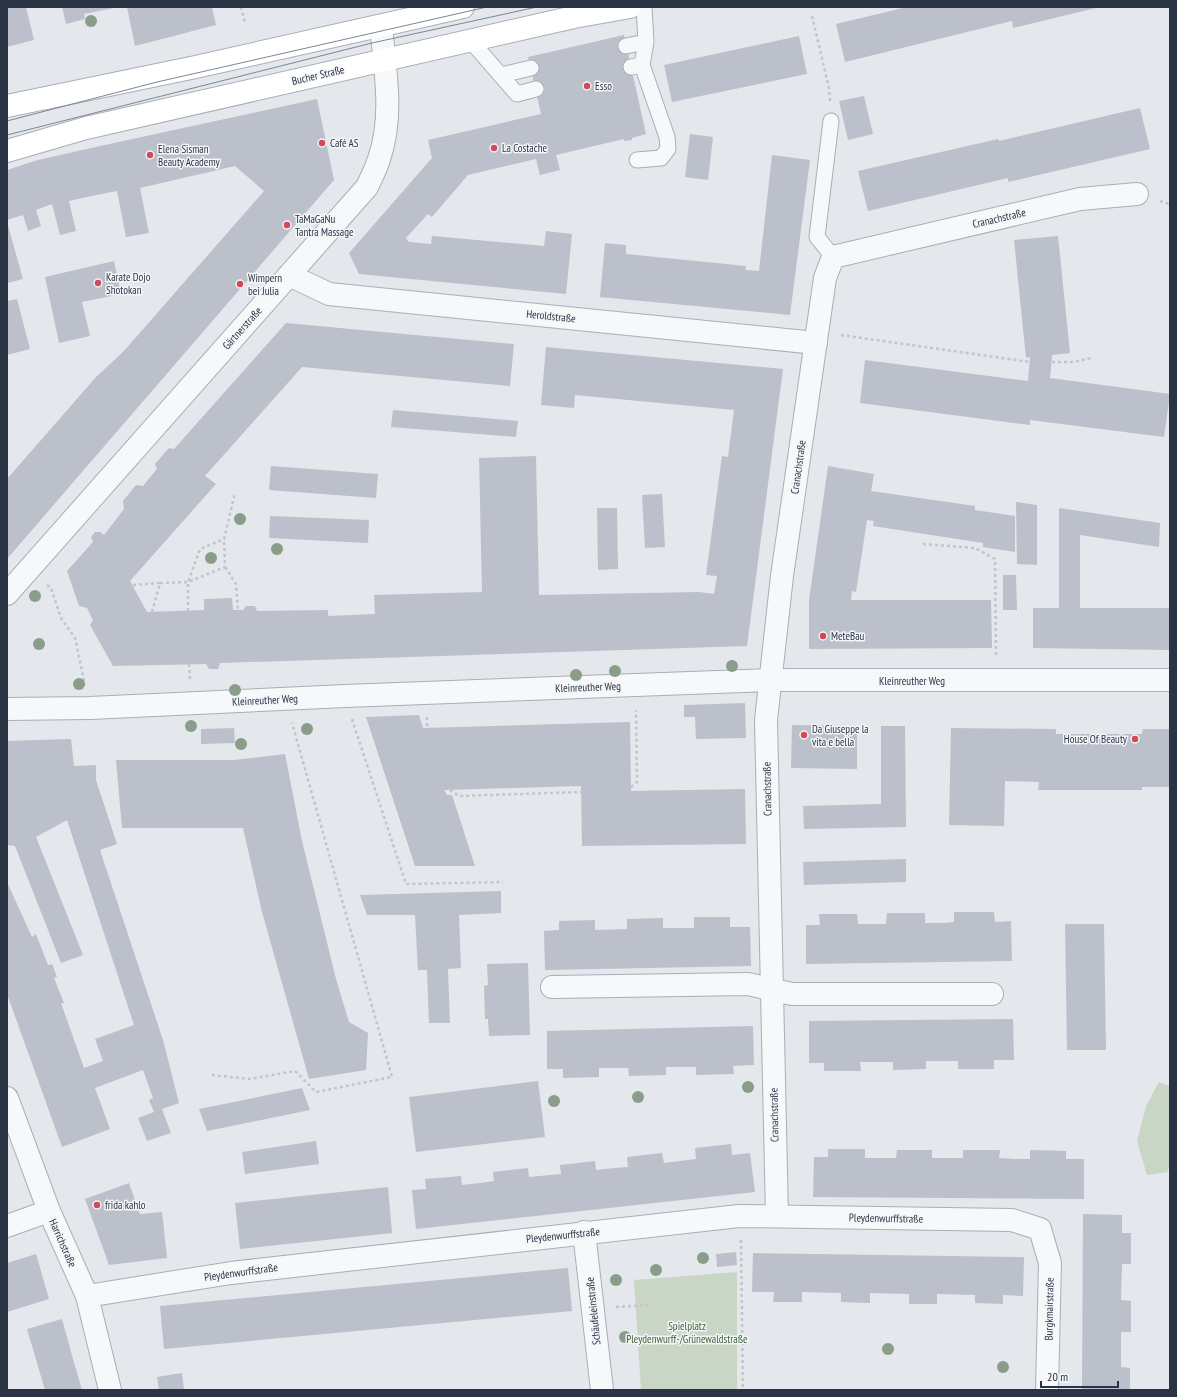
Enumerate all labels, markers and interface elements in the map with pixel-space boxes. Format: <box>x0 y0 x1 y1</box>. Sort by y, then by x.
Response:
street label: Bucher Straße <box>290 62 346 88</box>
place label: Esso <box>595 79 612 93</box>
marker: Esso <box>582 81 592 91</box>
place label: Café AS <box>330 136 359 150</box>
marker: Café AS <box>317 138 327 148</box>
place label: La Costache <box>502 141 548 155</box>
place label: Elena Sisman Beauty Academy <box>158 142 221 169</box>
marker: La Costache <box>489 143 499 153</box>
marker: Elena Sisman Beauty Academy <box>145 150 155 160</box>
street label: Cranachstraße <box>971 205 1027 231</box>
place label: TaMaGaNu Tantra Massage <box>295 212 354 239</box>
marker: TaMaGaNu Tantra Massage <box>282 220 292 230</box>
place label: Karate Dojo Shotokan <box>106 270 151 297</box>
place label: Wimpern bei Julia <box>248 271 282 298</box>
marker: Karate Dojo Shotokan <box>93 278 103 288</box>
marker: Wimpern bei Julia <box>235 279 245 289</box>
street label: Gärtnerstraße <box>219 303 265 352</box>
street label: Heroldstraße <box>526 306 577 326</box>
street label: Cranachstraße <box>787 439 809 495</box>
place label: MeteBau <box>831 629 865 643</box>
marker: MeteBau <box>818 631 828 641</box>
street label: Kleinreuther Weg <box>879 674 945 688</box>
street label: Kleinreuther Weg <box>555 679 621 695</box>
street label: Kleinreuther Weg <box>232 691 298 709</box>
place label: Da Giuseppe la vita e bella <box>812 722 869 749</box>
marker: Da Giuseppe la vita e bella <box>799 730 809 740</box>
place label: House Of Beauty <box>1064 732 1128 746</box>
marker: House Of Beauty <box>1130 734 1140 744</box>
street label: Cranachstraße <box>760 761 774 816</box>
street label: Cranachstraße <box>767 1087 781 1142</box>
place label: frida kahlo <box>105 1198 146 1212</box>
marker: frida kahlo <box>92 1200 102 1210</box>
street label: Pleydenwurffstraße <box>849 1210 924 1226</box>
street label: Harrichstraße <box>46 1217 80 1270</box>
street label: Pleydenwurffstraße <box>525 1224 601 1246</box>
street label: Pleydenwurffstraße <box>203 1260 279 1284</box>
street label: Schäufeleinstraße <box>582 1276 604 1346</box>
street label: Burgkmairstraße <box>1041 1277 1057 1341</box>
park label: Spielplatz Pleydenwurff-/Grünewaldstraße <box>626 1319 748 1346</box>
scale bar <box>1041 1363 1118 1389</box>
text: 20 m <box>1047 1369 1068 1384</box>

